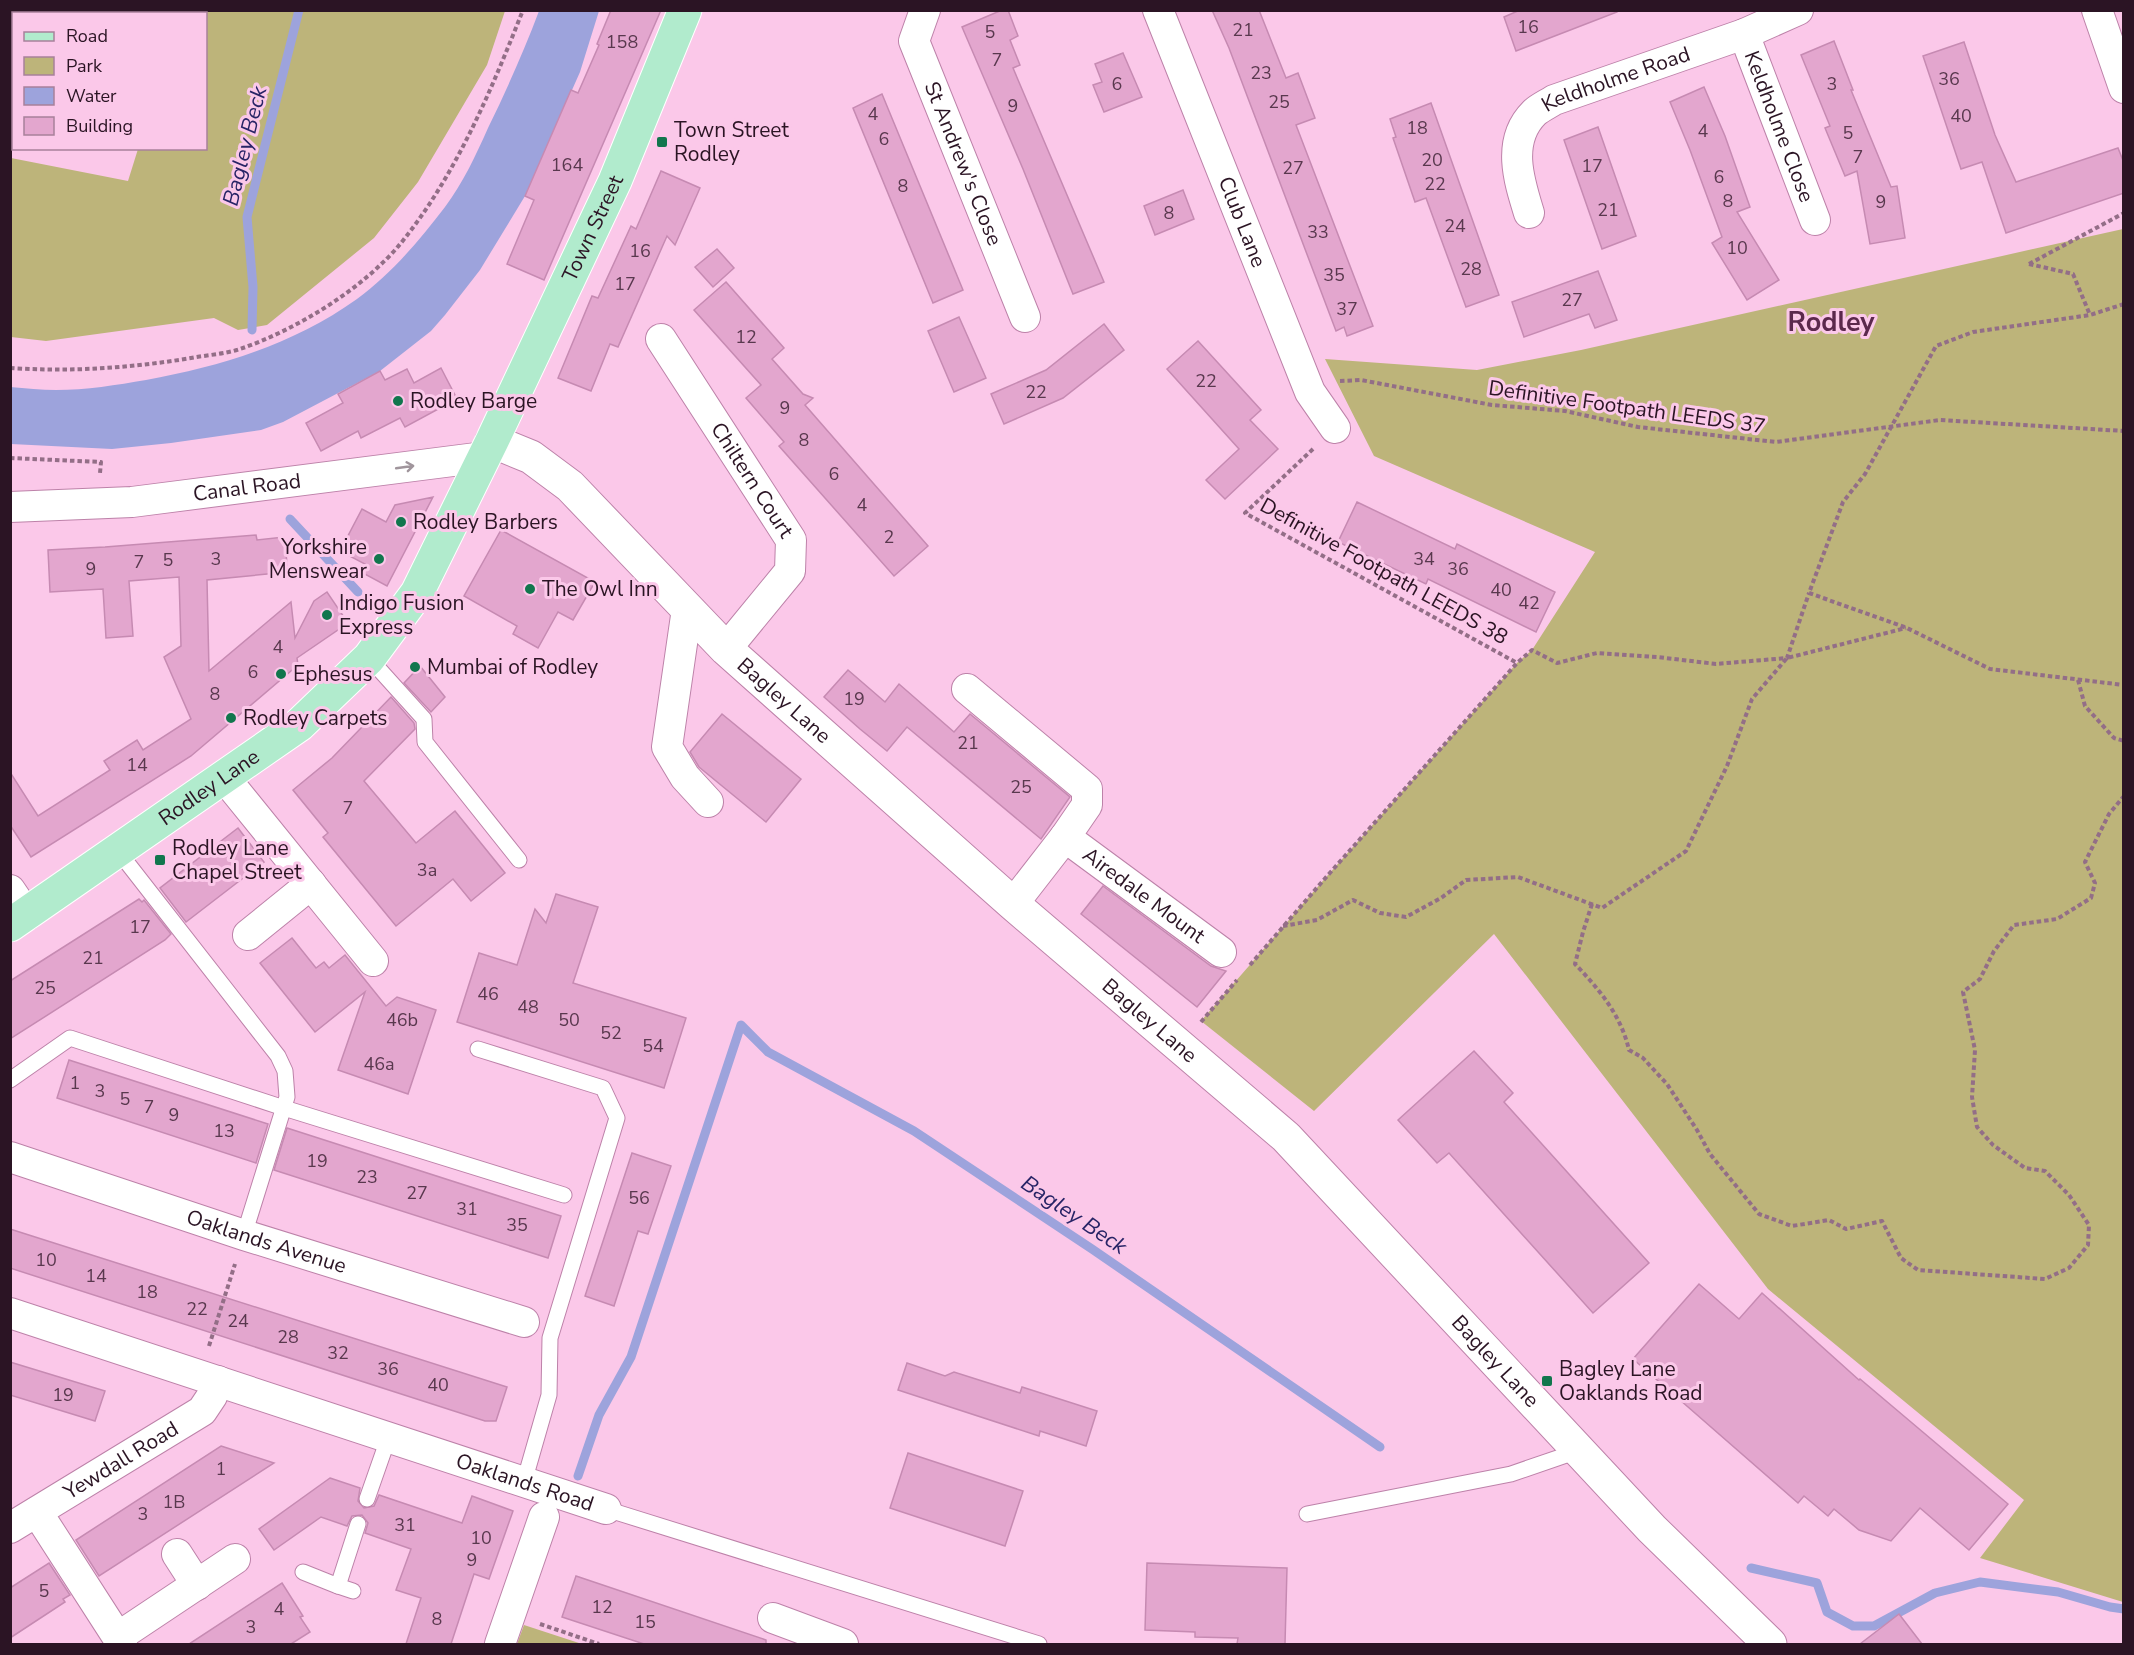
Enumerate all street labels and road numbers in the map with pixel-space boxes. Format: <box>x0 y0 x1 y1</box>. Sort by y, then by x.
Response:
street label: Keldholme Road <box>1536 40 1694 118</box>
street label: Keldholme Close <box>1738 47 1821 206</box>
street label: St Andrew's Close <box>918 77 1009 250</box>
street label: Town Street <box>555 170 630 286</box>
street label: Club Lane <box>1212 172 1273 271</box>
street label: Definitive Footpath LEEDS 37 <box>1487 374 1767 440</box>
street label: Chiltern Court <box>704 417 800 544</box>
street label: Canal Road <box>191 467 303 508</box>
street label: Definitive Footpath LEEDS 38 <box>1255 491 1513 651</box>
street label: Bagley Lane <box>731 651 837 750</box>
street label: Rodley Lane <box>153 743 265 832</box>
street label: Airedale Mount <box>1077 841 1211 950</box>
street label: Bagley Lane <box>1096 972 1203 1069</box>
street label: Oaklands Avenue <box>183 1203 350 1280</box>
street label: Bagley Lane <box>1445 1309 1545 1413</box>
street label: Yewdall Road <box>58 1415 184 1507</box>
street label: Oaklands Road <box>452 1447 598 1518</box>

